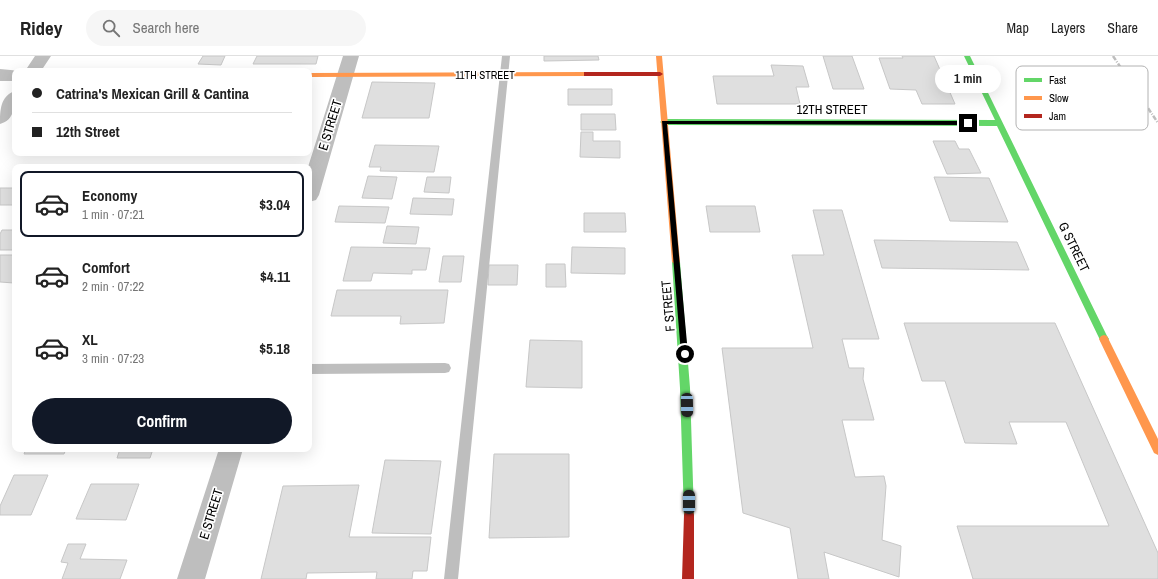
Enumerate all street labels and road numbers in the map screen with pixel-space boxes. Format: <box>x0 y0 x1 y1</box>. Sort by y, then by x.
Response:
street label: 11TH STREET <box>455 68 515 82</box>
street label: E STREET <box>314 97 346 152</box>
street label: 12TH STREET <box>796 101 868 118</box>
street label: G STREET <box>1055 219 1094 275</box>
street label: F STREET <box>657 279 679 332</box>
street label: E STREET <box>195 486 227 541</box>

